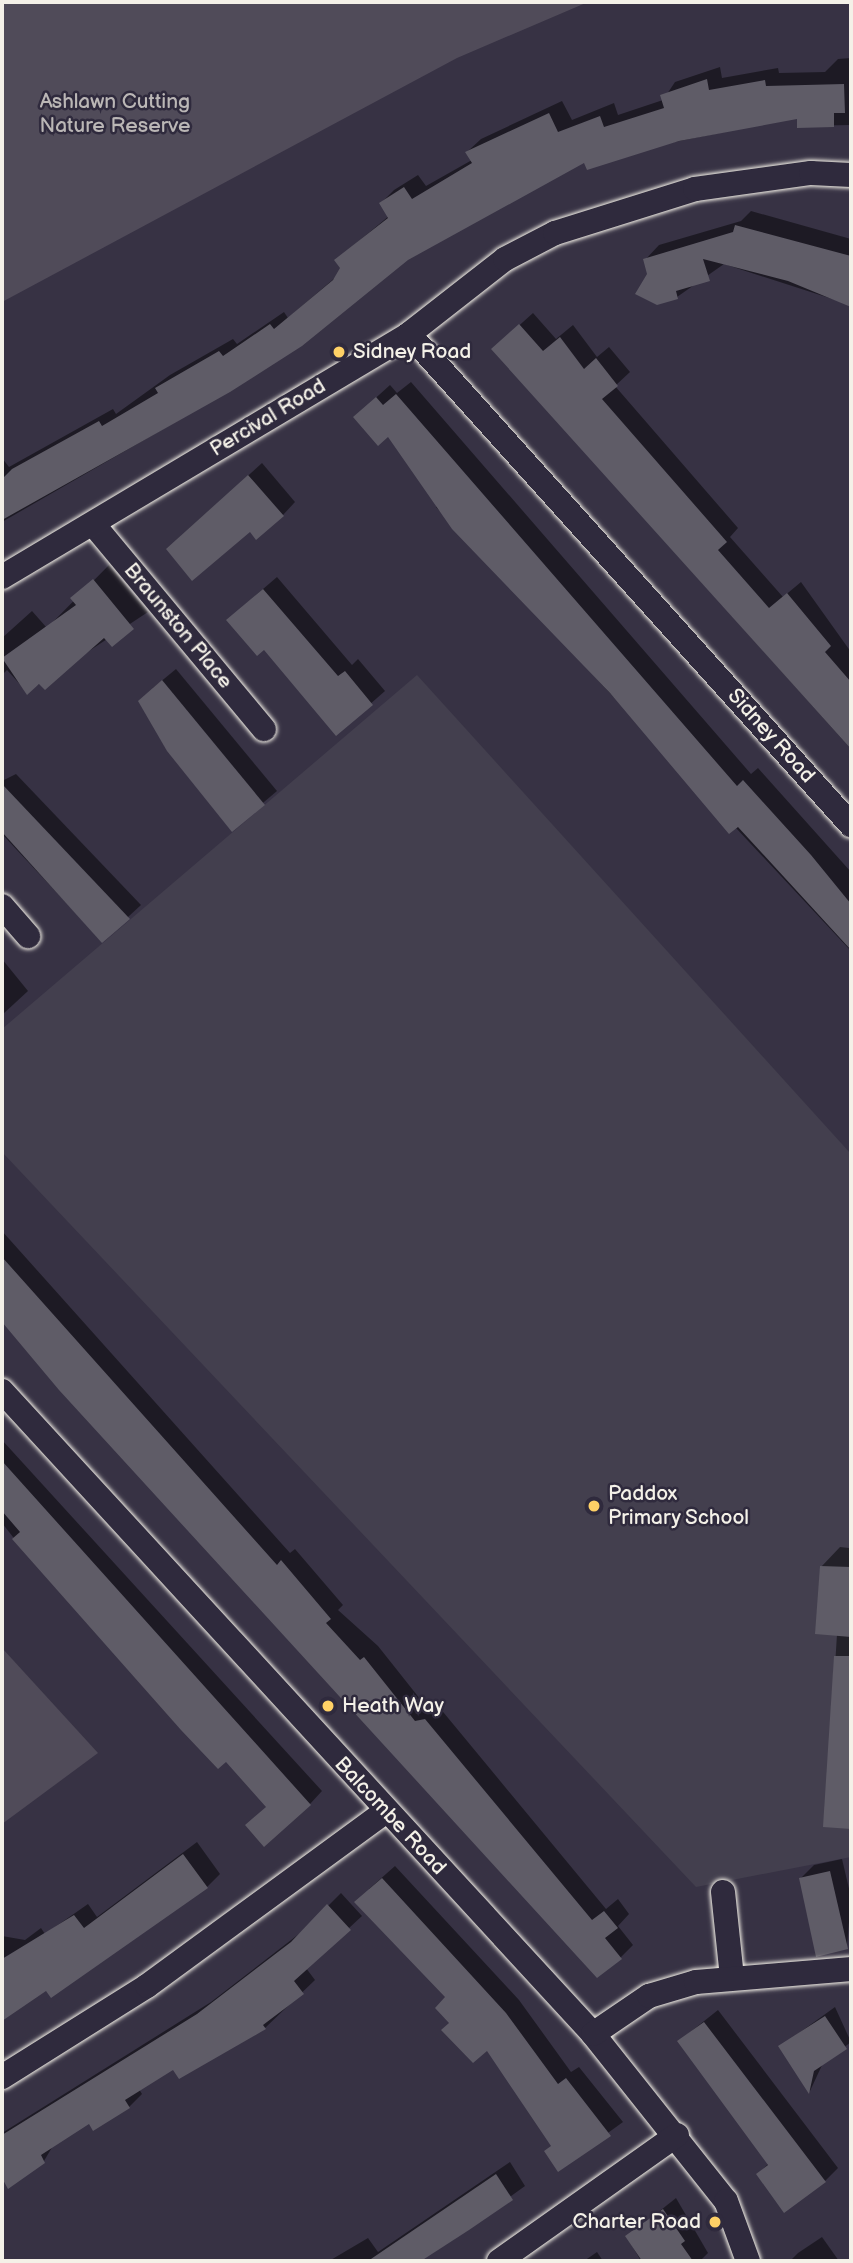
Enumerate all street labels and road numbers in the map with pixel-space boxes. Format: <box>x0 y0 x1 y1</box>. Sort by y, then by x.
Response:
street label: Percival Road <box>206 374 330 462</box>
street label: Braunston Place <box>118 558 238 694</box>
street label: Sidney Road <box>722 683 820 789</box>
street label: Balcombe Road <box>329 1752 451 1880</box>

